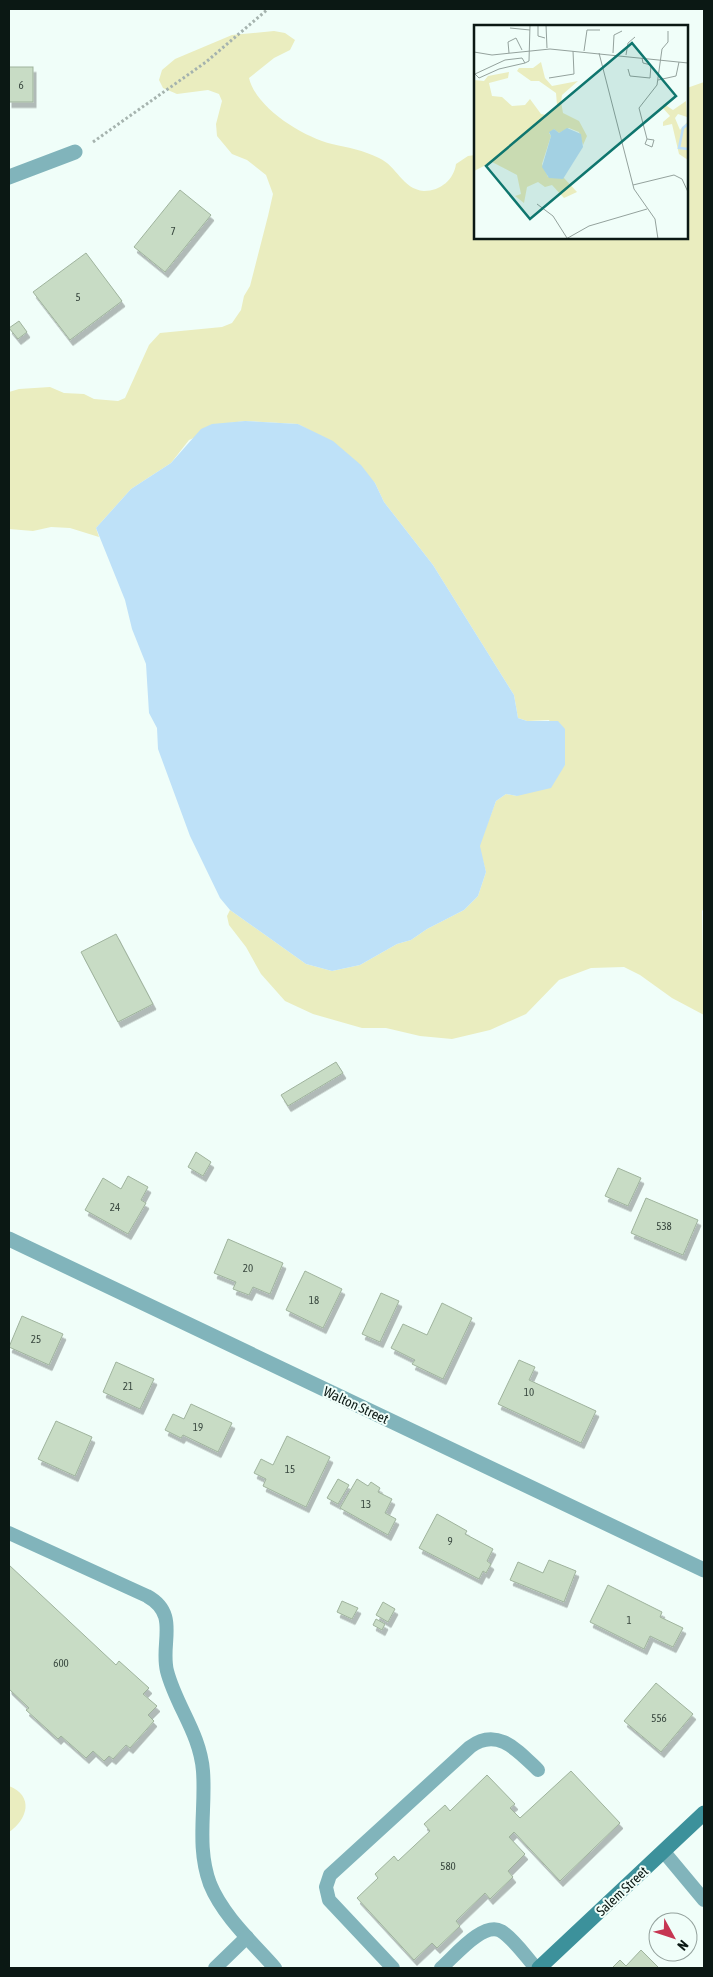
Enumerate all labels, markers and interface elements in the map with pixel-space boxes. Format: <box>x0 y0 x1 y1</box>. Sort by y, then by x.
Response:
inset map <box>474 25 688 239</box>
house number: 6 <box>18 79 24 91</box>
house number: 7 <box>170 225 176 237</box>
house number: 5 <box>75 291 81 303</box>
house number: 24 <box>110 1201 120 1213</box>
house number: 538 <box>656 1220 672 1232</box>
house number: 20 <box>243 1262 253 1274</box>
house number: 18 <box>309 1294 319 1306</box>
house number: 25 <box>31 1333 41 1345</box>
house number: 21 <box>123 1380 133 1392</box>
street label: Walton Street <box>321 1383 391 1427</box>
house number: 10 <box>524 1386 534 1398</box>
house number: 19 <box>193 1421 203 1433</box>
house number: 15 <box>285 1463 295 1475</box>
house number: 13 <box>361 1498 371 1510</box>
house number: 9 <box>447 1535 453 1547</box>
house number: 1 <box>626 1614 632 1626</box>
house number: 600 <box>53 1657 69 1669</box>
house number: 556 <box>651 1712 667 1724</box>
house number: 580 <box>440 1860 456 1872</box>
street label: Salem Street <box>593 1863 651 1919</box>
north arrow <box>648 1912 698 1962</box>
text: N <box>674 1937 692 1954</box>

